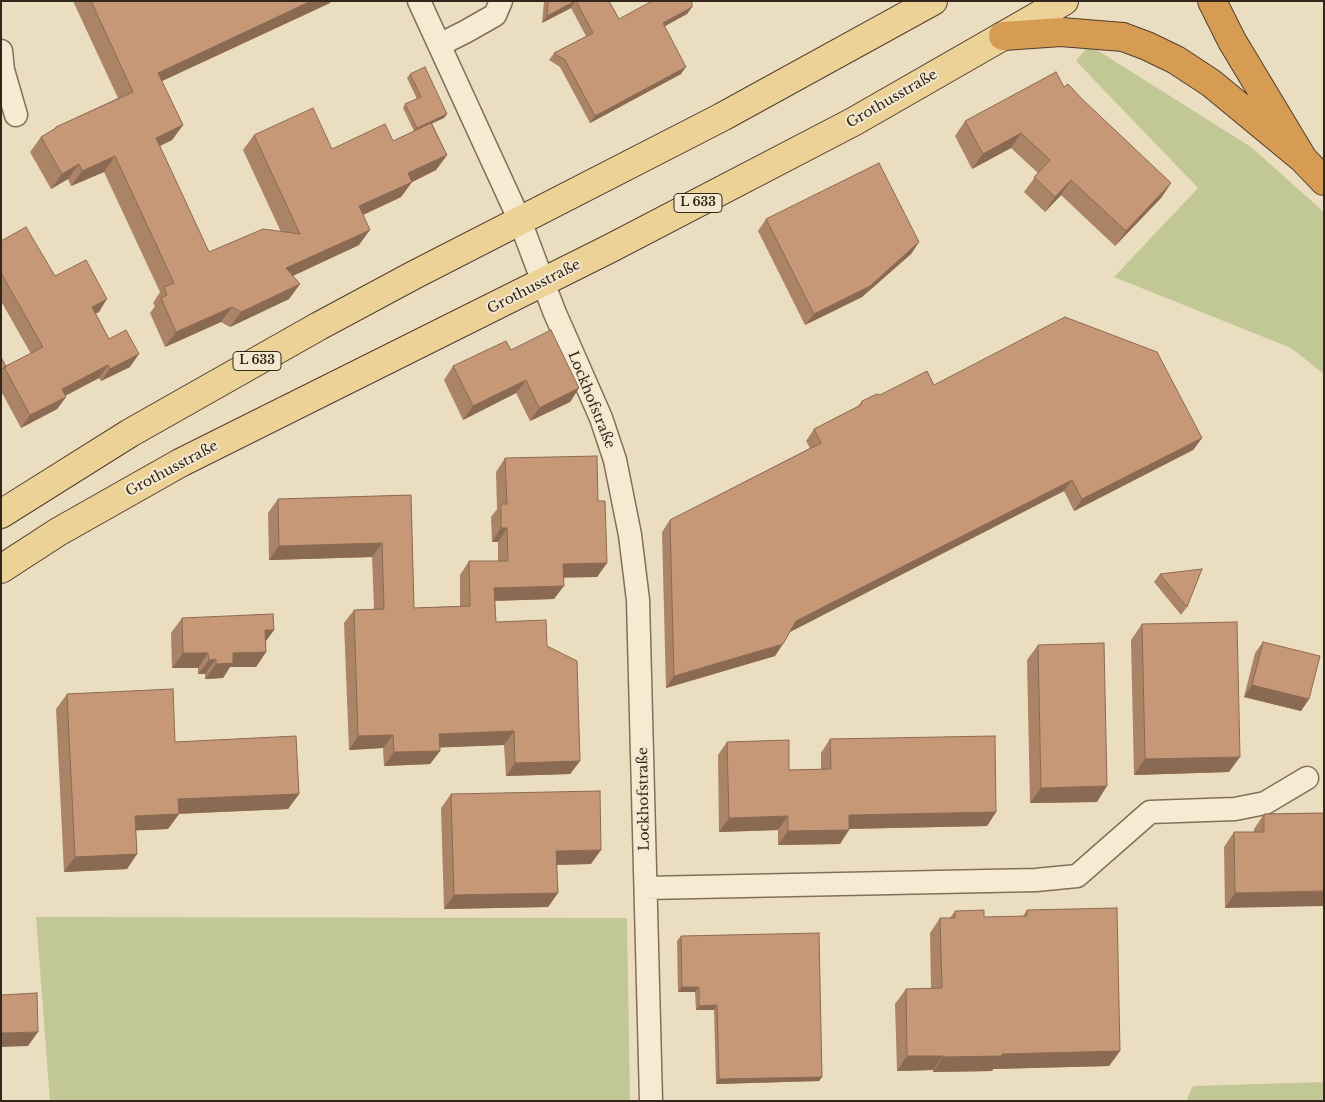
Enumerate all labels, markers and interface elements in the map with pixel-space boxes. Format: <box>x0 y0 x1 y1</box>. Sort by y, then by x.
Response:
street label: Grothusstraße <box>844 66 940 132</box>
road number: L 633 <box>674 194 722 212</box>
street label: Grothusstraße <box>485 256 583 318</box>
street label: Lockhofstraße <box>564 349 618 451</box>
road number: L 633 <box>233 352 281 371</box>
street label: Grothusstraße <box>123 438 221 500</box>
street label: Lockhofstraße <box>635 747 653 851</box>

